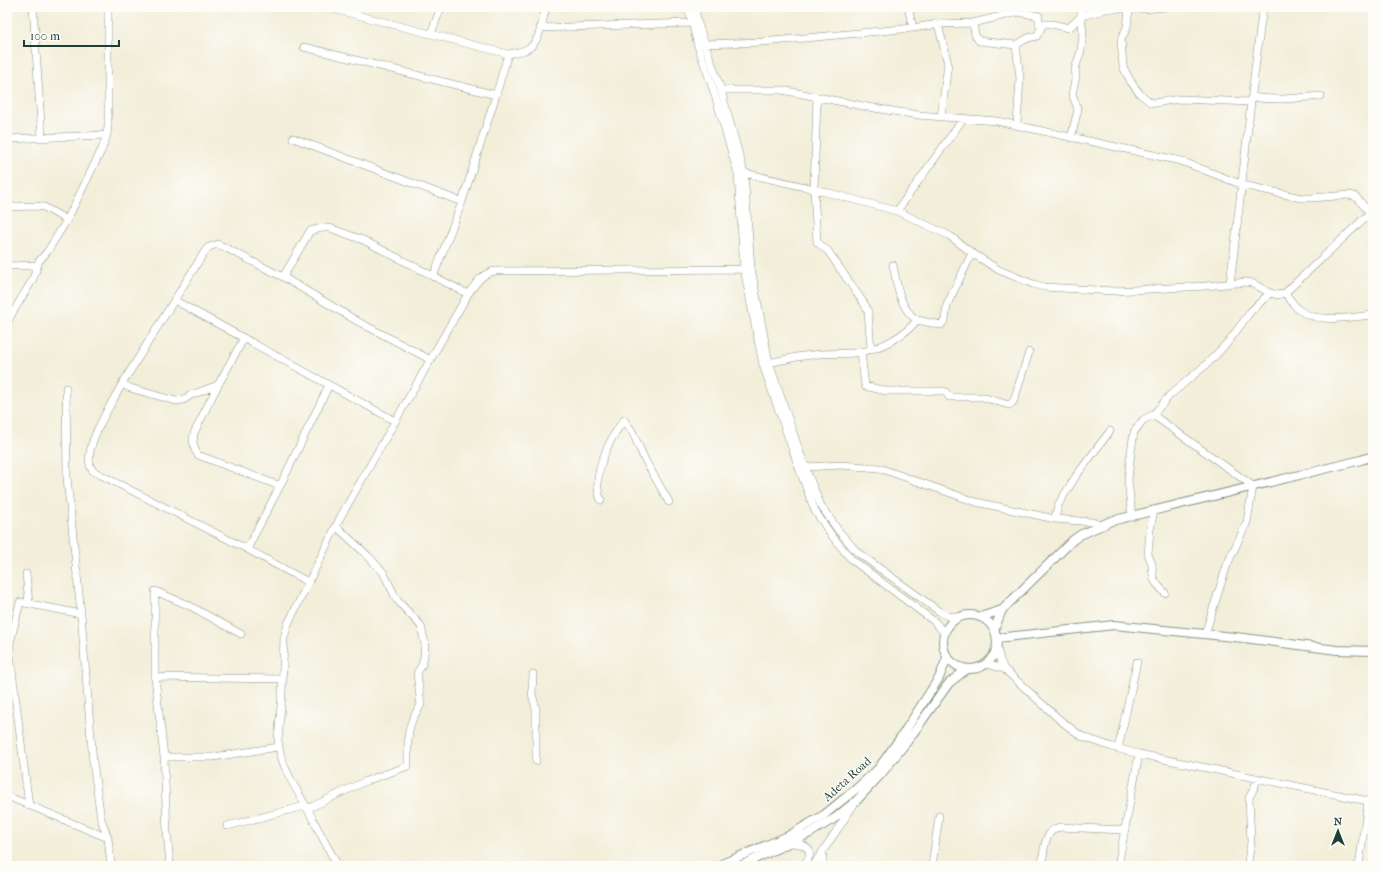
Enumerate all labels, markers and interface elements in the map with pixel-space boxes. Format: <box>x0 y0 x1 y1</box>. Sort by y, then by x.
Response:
scale bar <box>24 22 119 48</box>
text: 100 m <box>30 29 60 43</box>
street label: Adeta Road <box>820 754 874 805</box>
north arrow <box>1318 811 1358 851</box>
text: N <box>1334 815 1343 828</box>

